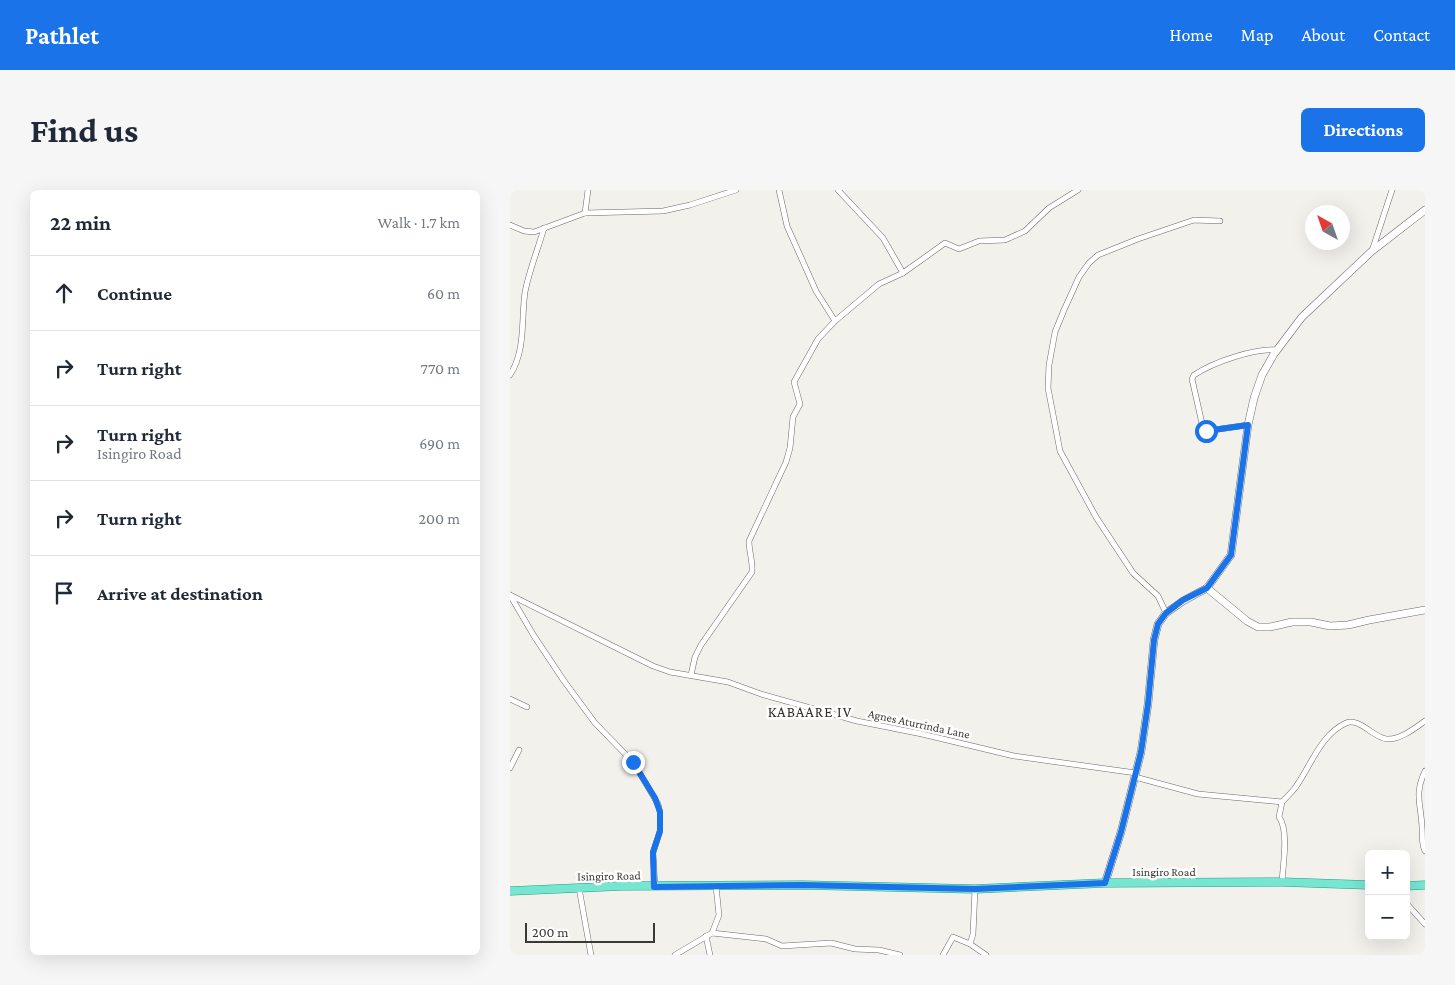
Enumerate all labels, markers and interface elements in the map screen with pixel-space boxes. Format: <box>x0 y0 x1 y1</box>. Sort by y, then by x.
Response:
text: Pathlet <box>25 22 99 49</box>
text: Home <box>1170 25 1213 45</box>
text: Map <box>1241 25 1273 45</box>
text: About <box>1301 25 1345 45</box>
text: Contact <box>1373 25 1430 45</box>
button: Directions <box>1301 108 1425 152</box>
text: Find us <box>30 111 138 150</box>
north arrow <box>1305 205 1350 250</box>
text: 22 min <box>50 211 111 235</box>
text: Walk · 1.7 km <box>378 214 460 231</box>
icon: ahead <box>50 279 78 307</box>
text: Continue <box>97 283 172 304</box>
text: 60 m <box>427 285 460 302</box>
icon: right <box>50 354 78 382</box>
text: Turn right <box>97 358 182 379</box>
text: 770 m <box>421 360 460 377</box>
route start <box>1195 420 1218 443</box>
text: Turn right <box>97 424 182 445</box>
icon: right <box>50 429 78 457</box>
text: 690 m <box>419 435 460 452</box>
text: Isingiro Road <box>97 445 182 462</box>
icon: right <box>50 504 78 532</box>
text: Turn right <box>97 508 182 529</box>
text: 200 m <box>418 510 460 527</box>
icon: arrive <box>50 579 78 607</box>
text: Arrive at destination <box>97 583 263 604</box>
district label: KABAARE IV <box>768 704 852 720</box>
street label: Agnes Aturrinda Lane <box>867 706 971 742</box>
route end <box>622 751 645 774</box>
map controls <box>1365 850 1410 940</box>
button: + <box>1365 850 1410 895</box>
street label: Isingiro Road <box>1132 865 1196 879</box>
street label: Isingiro Road <box>577 868 642 884</box>
button: − <box>1365 895 1410 940</box>
scale bar <box>525 920 655 943</box>
text: 200 m <box>532 924 568 940</box>

